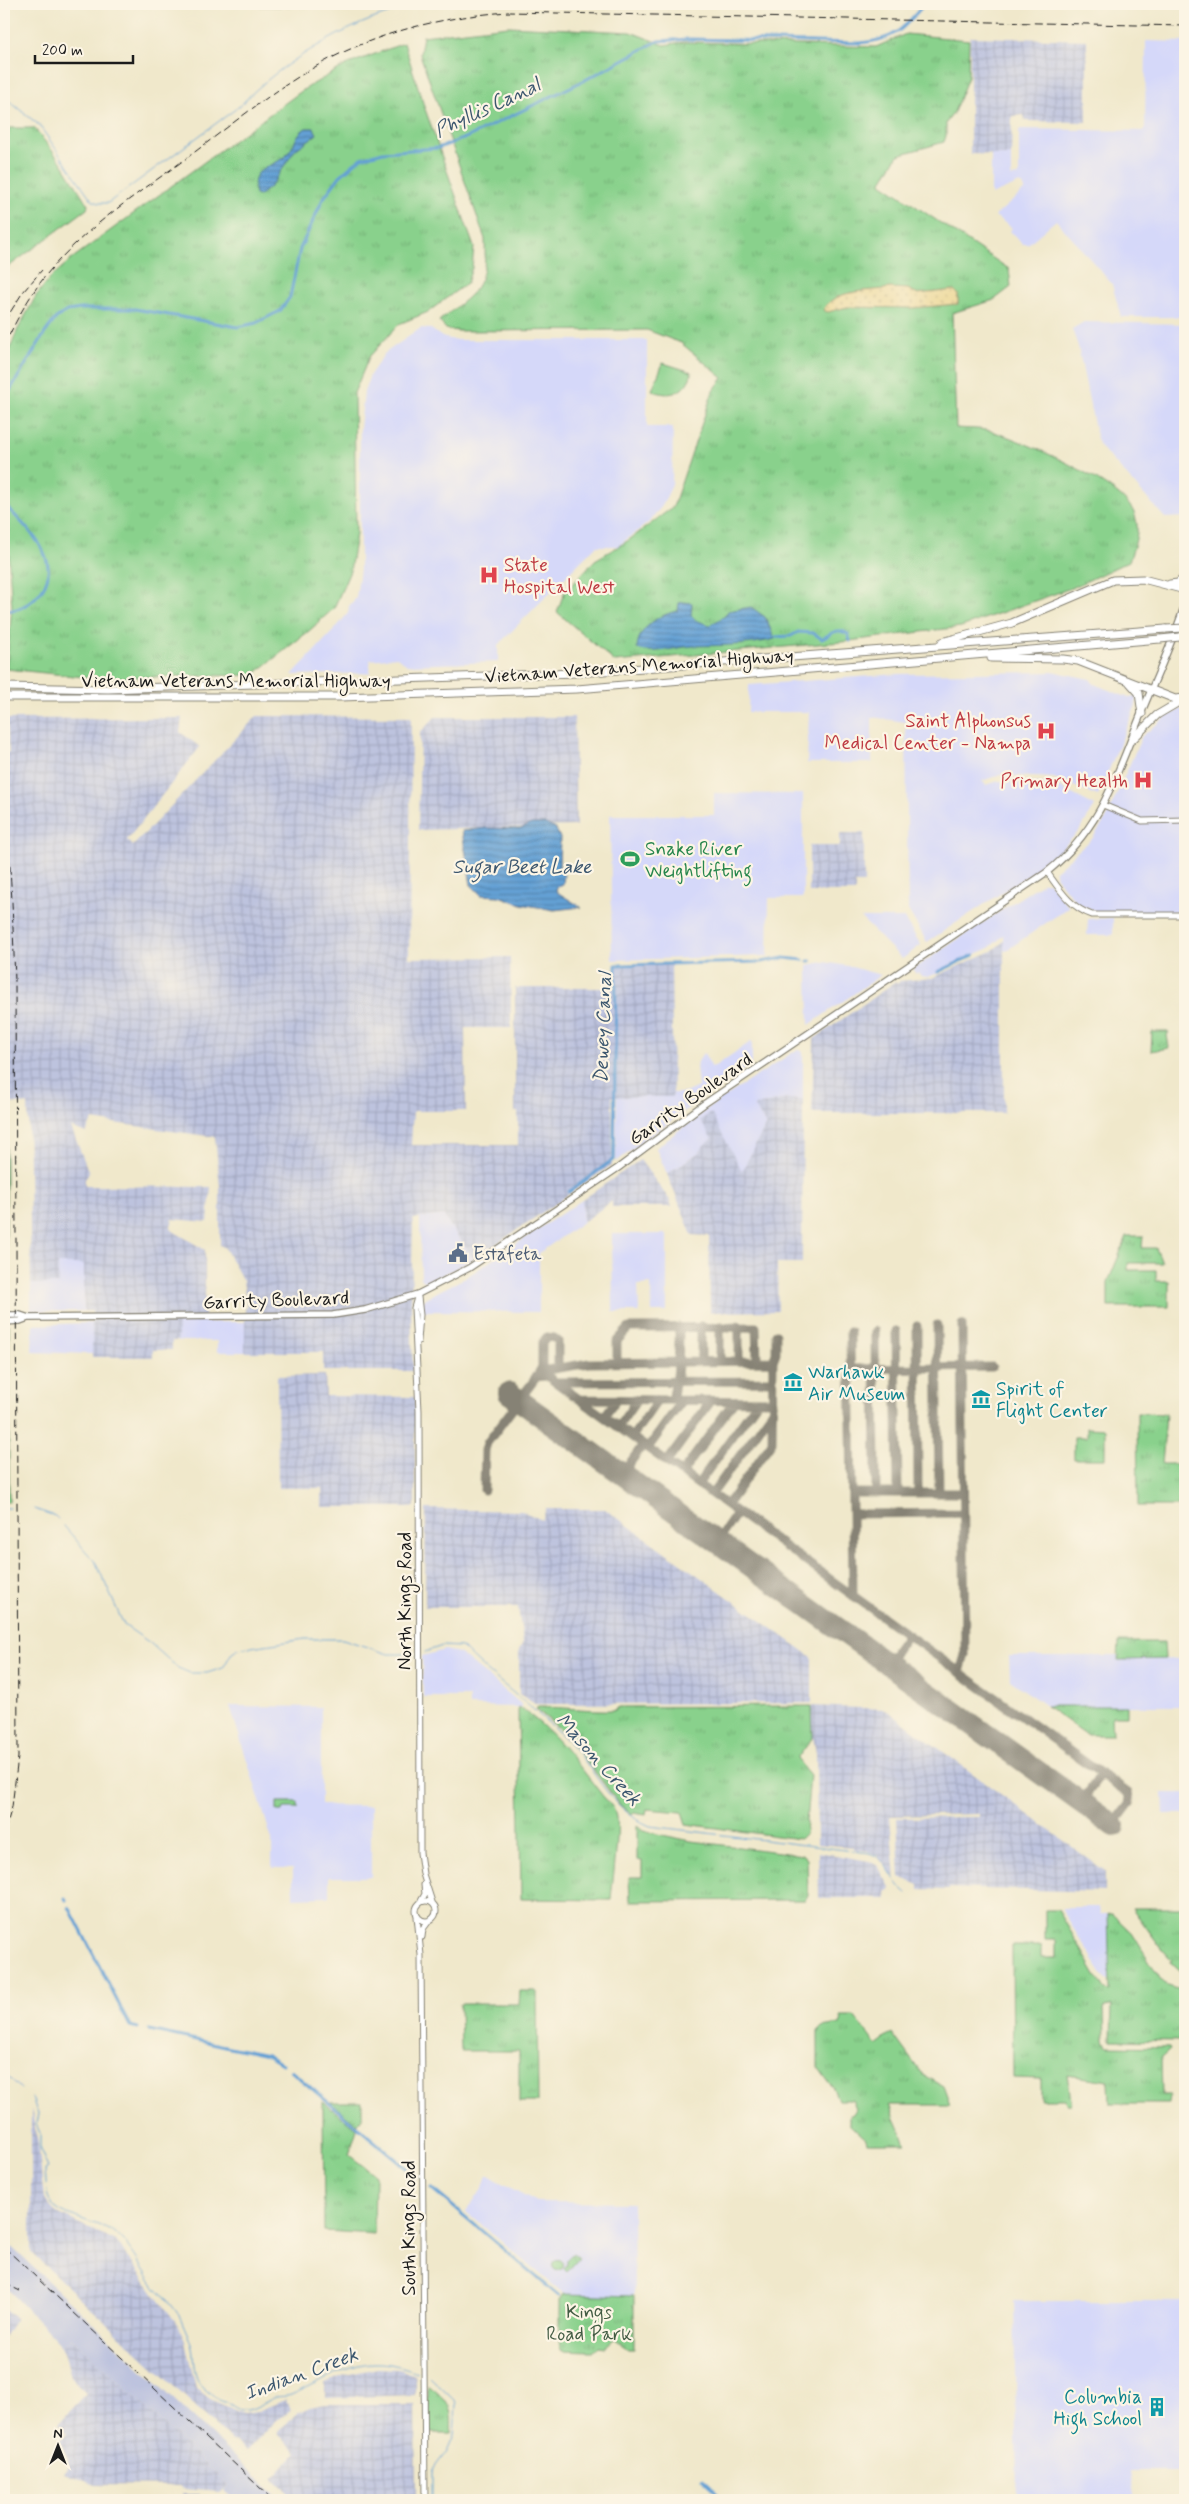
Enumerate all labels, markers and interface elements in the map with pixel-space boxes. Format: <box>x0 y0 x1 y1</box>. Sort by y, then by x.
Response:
scale bar <box>35 32 132 64</box>
text: 200 m <box>42 41 83 61</box>
water label: Phyllis Canal <box>430 72 546 145</box>
place label: State Hospital West <box>504 553 615 600</box>
hospital icon: State Hospital West <box>478 564 500 586</box>
street label: Vietnam Veterans Memorial Highway <box>484 643 795 692</box>
street label: Vietnam Veterans Memorial Highway <box>81 669 391 696</box>
place label: Saint Alphonsus Medical Center - Nampa <box>825 709 1031 756</box>
hospital icon: Saint Alphonsus Medical Center - Nampa <box>1035 720 1057 742</box>
place label: Primary Health <box>1000 769 1128 794</box>
hospital icon: Primary Health <box>1132 769 1154 791</box>
place label: Snake River Weightlifting <box>645 837 752 887</box>
sports icon: Snake River Weightlifting <box>619 848 641 870</box>
water label: Sugar Beet Lake <box>452 854 592 883</box>
water label: Dewey Canal <box>588 969 619 1084</box>
street label: Garrity Boulevard <box>624 1047 758 1151</box>
public building icon: Estafeta <box>447 1242 469 1264</box>
place label: Estafeta <box>473 1242 542 1267</box>
street label: Garrity Boulevard <box>203 1285 349 1316</box>
place label: Warhawk Air Museum <box>808 1360 906 1407</box>
museum icon: Warhawk Air Museum <box>782 1371 804 1393</box>
place label: Spirit of Flight Center <box>996 1377 1108 1425</box>
museum icon: Spirit of Flight Center <box>970 1388 992 1410</box>
street label: North Kings Road <box>393 1532 420 1670</box>
water label: Mason Creek <box>549 1708 647 1812</box>
street label: South Kings Road <box>397 2160 424 2296</box>
park label: Kings Road Park <box>546 2300 632 2347</box>
water label: Indian Creek <box>241 2341 362 2407</box>
place label: Columbia High School <box>1053 2385 1142 2435</box>
building icon: Columbia High School <box>1146 2396 1168 2418</box>
north arrow <box>32 2422 82 2472</box>
text: N <box>53 2425 63 2443</box>

